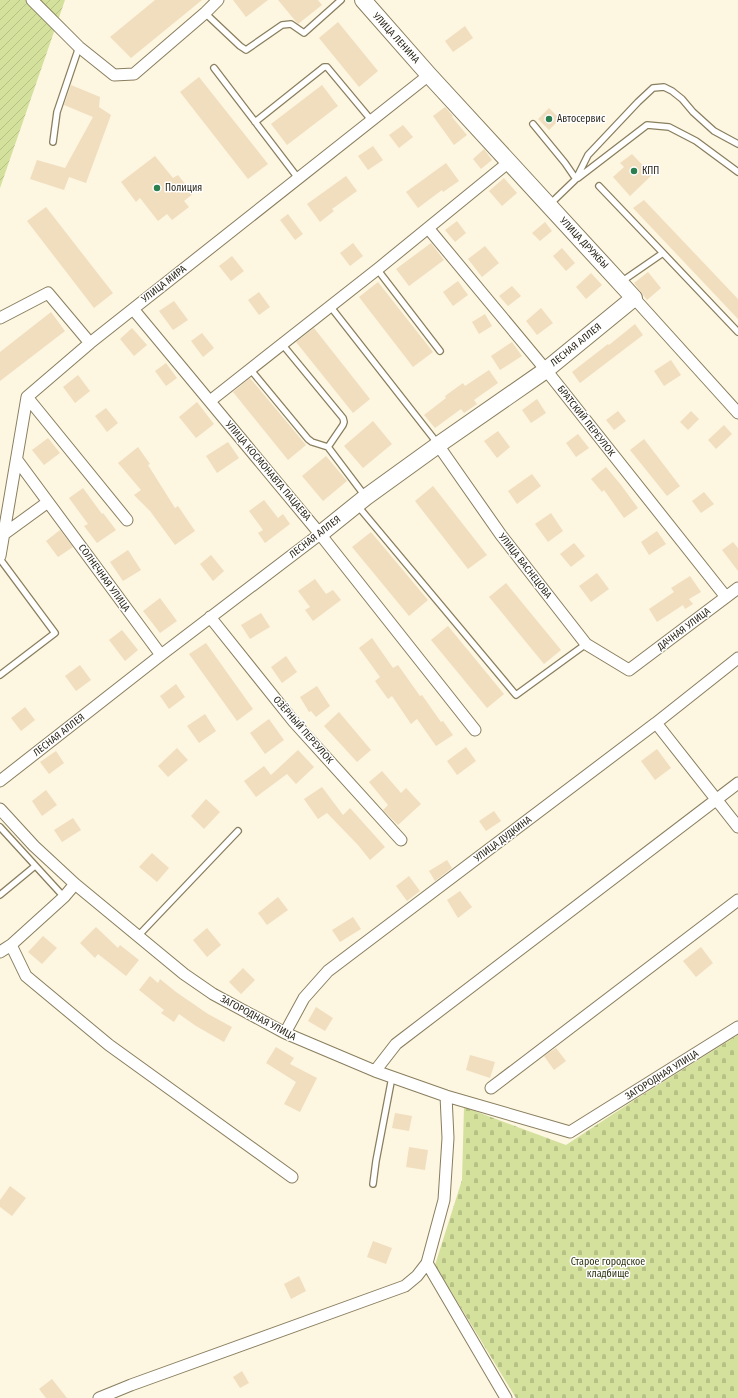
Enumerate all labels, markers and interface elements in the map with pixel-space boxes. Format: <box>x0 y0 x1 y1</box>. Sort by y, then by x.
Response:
street label: УЛИЦА ЛЕНИНА <box>369 9 422 66</box>
place label: Автосервис <box>557 113 606 125</box>
marker: Автосервис <box>544 114 554 124</box>
place label: КПП <box>642 165 659 177</box>
marker: КПП <box>629 166 639 176</box>
place label: Полиция <box>165 182 202 194</box>
marker: Полиция <box>152 183 162 193</box>
street label: УЛИЦА ДРУЖБЫ <box>556 214 611 271</box>
street label: УЛИЦА МИРА <box>139 262 189 306</box>
street label: ЛЕСНАЯ АЛЛЕЯ <box>548 321 604 369</box>
street label: БРАТСКИЙ ПЕРЕУЛОК <box>555 383 619 459</box>
street label: УЛИЦА КОСМОНАВТА ПАЦАЕВА <box>222 418 314 524</box>
street label: ЛЕСНАЯ АЛЛЕЯ <box>287 513 343 561</box>
street label: УЛИЦА ВАСНЕЦОВА <box>495 530 555 602</box>
street label: СОЛНЕЧНАЯ УЛИЦА <box>76 542 133 615</box>
street label: ДАЧНАЯ УЛИЦА <box>654 605 713 653</box>
street label: ОЗЁРНЫЙ ПЕРЕУЛОК <box>270 693 337 767</box>
street label: ЛЕСНАЯ АЛЛЕЯ <box>31 711 87 759</box>
street label: УЛИЦА ДУДКИНА <box>471 813 535 865</box>
street label: ЗАГОРОДНАЯ УЛИЦА <box>218 993 299 1043</box>
street label: ЗАГОРОДНАЯ УЛИЦА <box>623 1047 702 1102</box>
park label: Старое городское кладбище <box>571 1256 645 1280</box>

